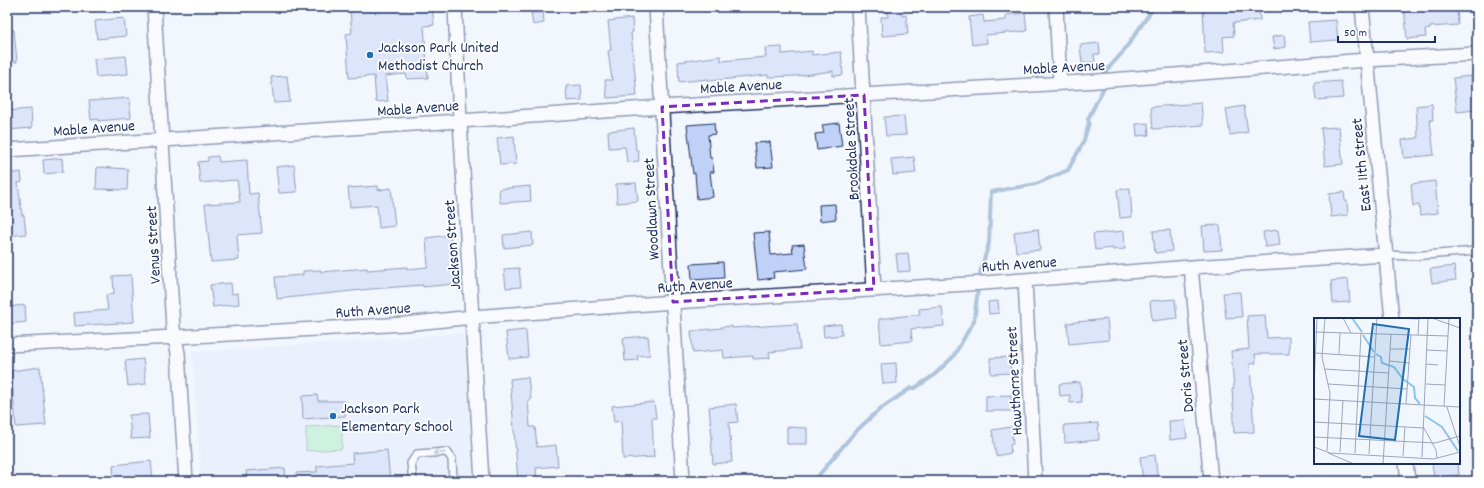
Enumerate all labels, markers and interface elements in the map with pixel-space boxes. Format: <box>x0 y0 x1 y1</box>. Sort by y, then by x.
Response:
scale bar <box>1338 18 1435 44</box>
text: 50 m <box>1344 25 1367 42</box>
place label: Jackson Park United Methodist Church <box>378 37 499 78</box>
marker: Jackson Park United Methodist Church <box>365 50 375 60</box>
street label: Mable Avenue <box>1023 55 1106 82</box>
street label: Mable Avenue <box>700 74 783 101</box>
street label: Mable Avenue <box>376 95 460 124</box>
street label: Brookdale Street <box>838 97 867 201</box>
street label: Mable Avenue <box>52 115 136 144</box>
street label: East 11th Street <box>1346 117 1379 213</box>
street label: Woodlawn Street <box>638 157 667 261</box>
street label: Jackson Street <box>439 199 468 291</box>
street label: Venus Street <box>141 205 168 285</box>
street label: Ruth Avenue <box>981 251 1058 280</box>
street label: Ruth Avenue <box>657 272 734 301</box>
street label: Ruth Avenue <box>335 297 412 326</box>
inset map <box>1314 318 1460 464</box>
street label: Hawthorne Street <box>1001 326 1030 436</box>
street label: Doris Street <box>1172 338 1201 413</box>
place label: Jackson Park Elementary School <box>341 398 453 439</box>
marker: Jackson Park Elementary School <box>328 411 338 421</box>
one-way arrow <box>433 449 446 456</box>

